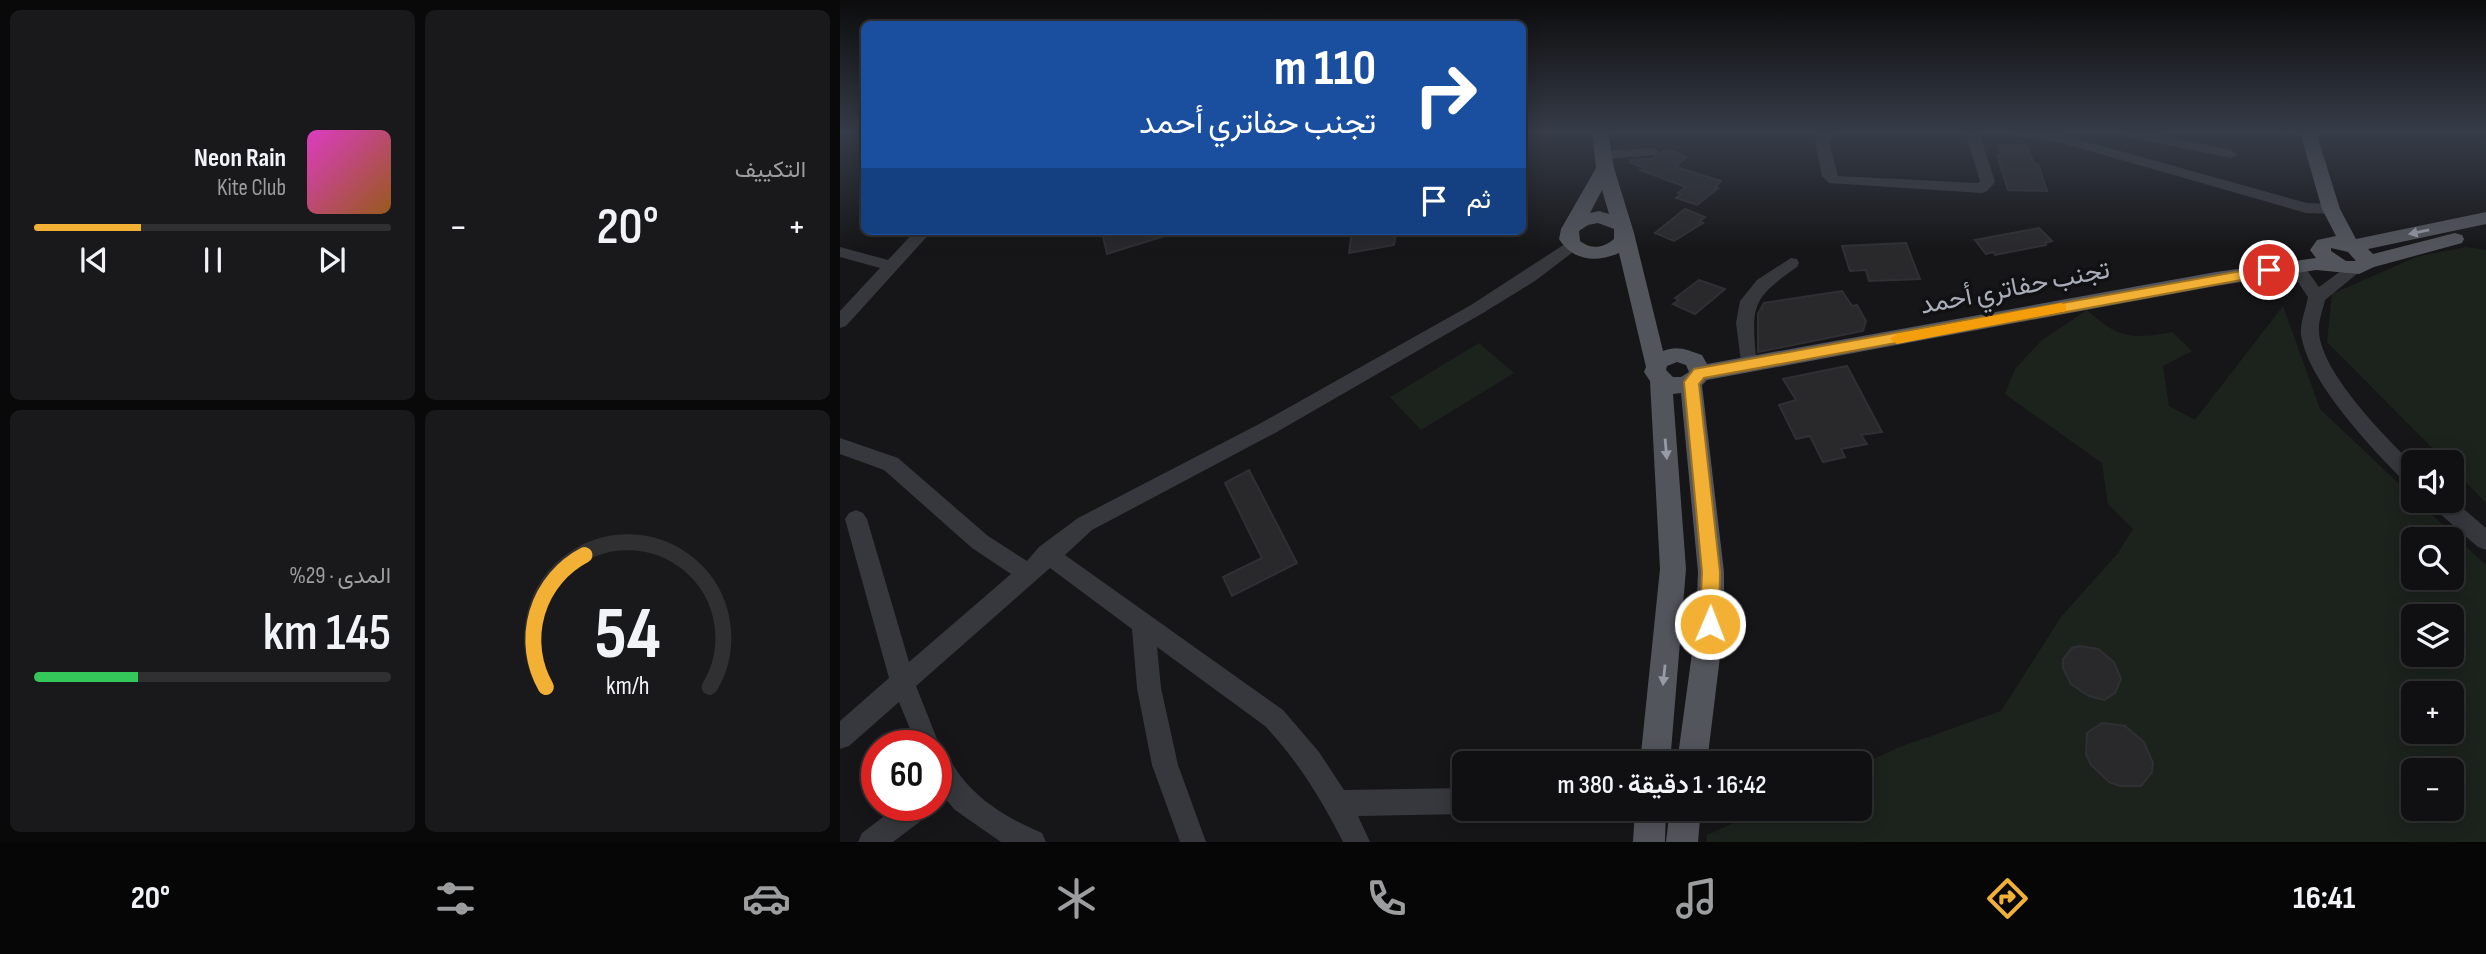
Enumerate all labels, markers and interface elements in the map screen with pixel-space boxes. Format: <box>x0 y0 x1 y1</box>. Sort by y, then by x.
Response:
text: 110 m <box>1274 40 1376 99</box>
icon: right <box>1400 49 1491 140</box>
text: تجنب حفاتري أحمد <box>1139 104 1376 143</box>
text: Neon Rain <box>194 143 286 174</box>
text: التكييف <box>735 156 806 184</box>
text: Kite Club <box>217 174 286 202</box>
icon: arrive <box>1415 182 1453 220</box>
text: ثم <box>1467 185 1491 216</box>
text: 20° <box>596 196 659 259</box>
text: − <box>449 205 468 250</box>
text: + <box>787 205 806 250</box>
one-way arrow <box>2408 226 2430 237</box>
pin <box>2239 240 2299 300</box>
icon: previous <box>75 241 113 279</box>
icon: pause <box>194 241 232 279</box>
icon: next <box>313 241 351 279</box>
icon: arrive <box>2250 251 2288 289</box>
street label: تجنب حفاتري أحمد <box>1917 253 2113 326</box>
one-way arrow <box>1661 438 1672 460</box>
map controls <box>2401 450 2464 821</box>
button: sound <box>2401 450 2464 513</box>
button: search <box>2401 527 2464 590</box>
text: المدى · 29% <box>289 562 391 590</box>
position arrow <box>1673 587 1747 661</box>
text: 54 <box>595 591 660 679</box>
text: 145 km <box>263 602 391 665</box>
button: layers <box>2401 604 2464 667</box>
one-way arrow <box>1658 665 1669 687</box>
text: km/h <box>606 671 649 702</box>
button: + <box>2401 681 2464 744</box>
speed limit sign: 60 <box>861 730 952 821</box>
button: − <box>2401 758 2464 821</box>
text: 16:42 · 1 دقيقة · 380 m <box>1558 770 1766 801</box>
icon: filters <box>431 874 480 923</box>
icon: car <box>742 874 791 923</box>
icon: climate <box>1052 874 1101 923</box>
icon: phone <box>1362 874 1411 923</box>
icon: music <box>1672 874 1721 923</box>
icon: directions <box>1983 874 2032 923</box>
text: 20° <box>131 879 170 918</box>
text: 16:41 <box>2293 879 2355 918</box>

